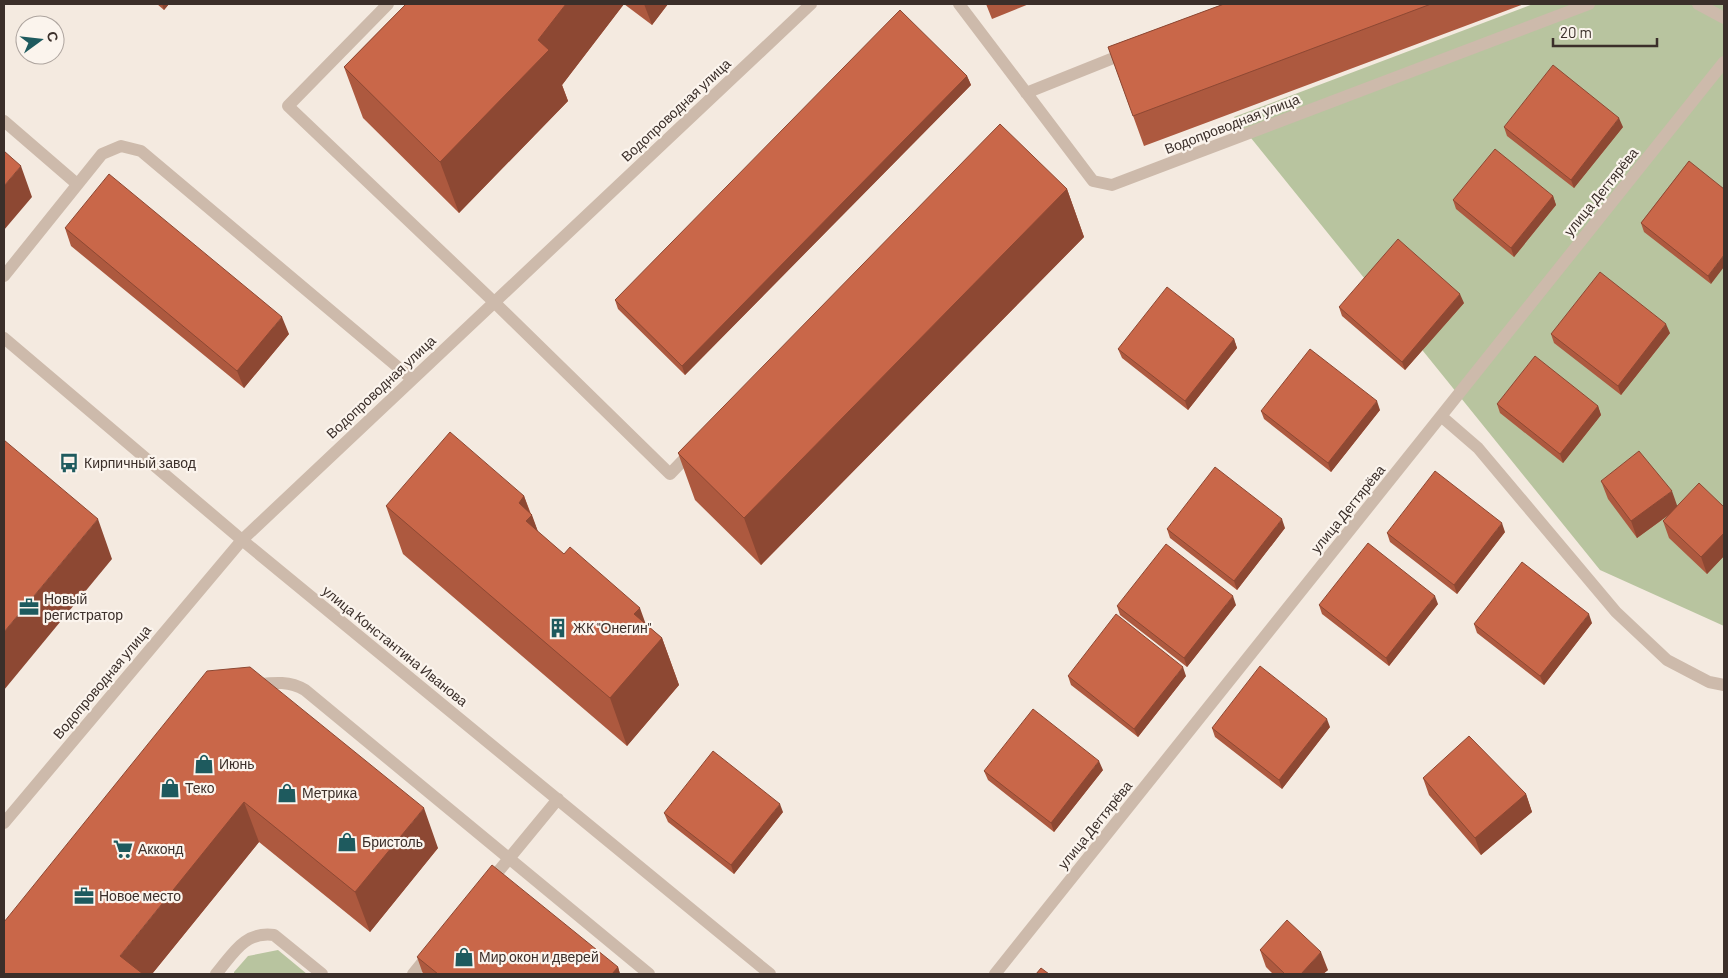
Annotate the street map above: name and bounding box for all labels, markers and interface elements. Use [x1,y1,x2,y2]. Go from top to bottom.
north arrow [15,15,65,65]
scale bar [1553,15,1657,47]
text: 20 m [1560,23,1592,41]
text: С [44,29,63,44]
street label: Водопроводная улица [617,54,734,165]
street label: Водопроводная улица [1162,90,1302,157]
street label: улица Дегтярёва [1560,144,1641,239]
street label: Водопроводная улица [322,331,439,442]
bus stop icon: Кирпичный завод [58,452,80,474]
place label: Кирпичный завод [84,454,196,471]
street label: улица Дегтярёва [1307,461,1388,556]
street label: улица Константина Иванова [319,582,472,710]
place label: Новый регистратор [44,590,123,623]
office icon: Новый регистратор [18,596,40,618]
building icon: ЖК "Онегин" [547,617,569,639]
place label: ЖК "Онегин" [573,619,652,636]
street label: Водопроводная улица [49,621,154,742]
shop icon: Июнь [193,753,215,775]
place label: Июнь [219,755,255,772]
shop icon: Теко [159,777,181,799]
street label: улица Дегтярёва [1054,777,1135,872]
place label: Теко [185,779,215,796]
shop icon: Метрика [276,782,298,804]
place label: Метрика [302,784,358,801]
shop icon: Бристоль [336,831,358,853]
place label: Бристоль [362,833,423,850]
supermarket icon: Акконд [112,838,134,860]
place label: Акконд [138,840,183,857]
office icon: Новое место [73,885,95,907]
place label: Новое место [99,887,181,904]
shop icon: Мир окон и дверей [453,946,475,968]
place label: Мир окон и дверей [479,948,599,965]

